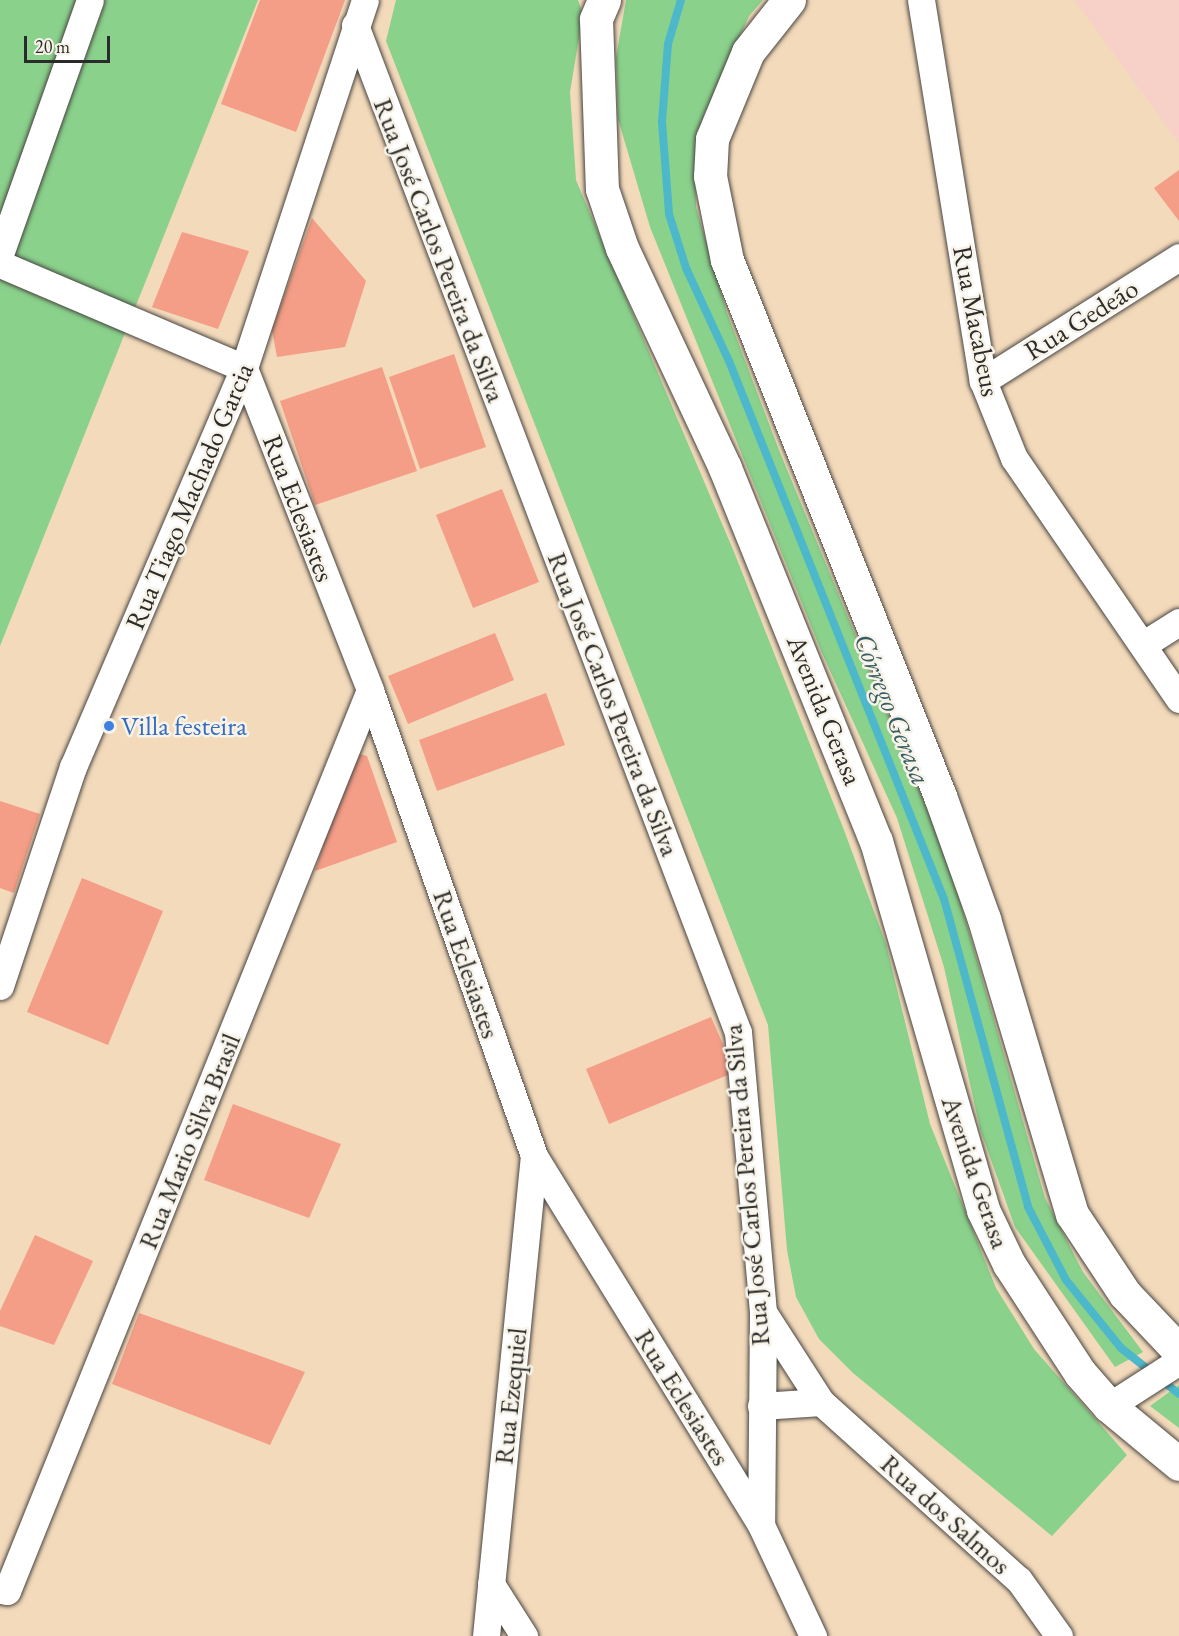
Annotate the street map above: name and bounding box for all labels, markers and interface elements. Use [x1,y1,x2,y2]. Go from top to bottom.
scale bar [27,24,112,62]
text: 20 m [35,35,70,58]
street label: Rua José Carlos Pereira da Silva [367,93,513,407]
street label: Rua Macabeus [947,243,1007,399]
street label: Rua Gedeão [1018,271,1144,367]
street label: Rua Tiago Machado Garcia [118,358,260,634]
street label: Rua Eclesiastes [256,430,342,586]
street label: Rua José Carlos Pereira da Silva [541,547,687,861]
water label: Córrego Gerasa [847,628,939,790]
street label: Avenida Gerasa [780,630,870,790]
place label: Villa festeira [121,710,247,742]
marker: Villa festeira [102,719,116,733]
street label: Rua Eclesiastes [426,886,508,1042]
street label: Rua José Carlos Pereira da Silva [716,1023,776,1347]
street label: Rua Mario Silva Brasil [131,1029,247,1253]
street label: Avenida Gerasa [935,1092,1017,1252]
street label: Rua Eclesiastes [628,1323,738,1471]
street label: Rua Ezequiel [487,1326,533,1466]
street label: Rua dos Salmos [874,1447,1018,1581]

